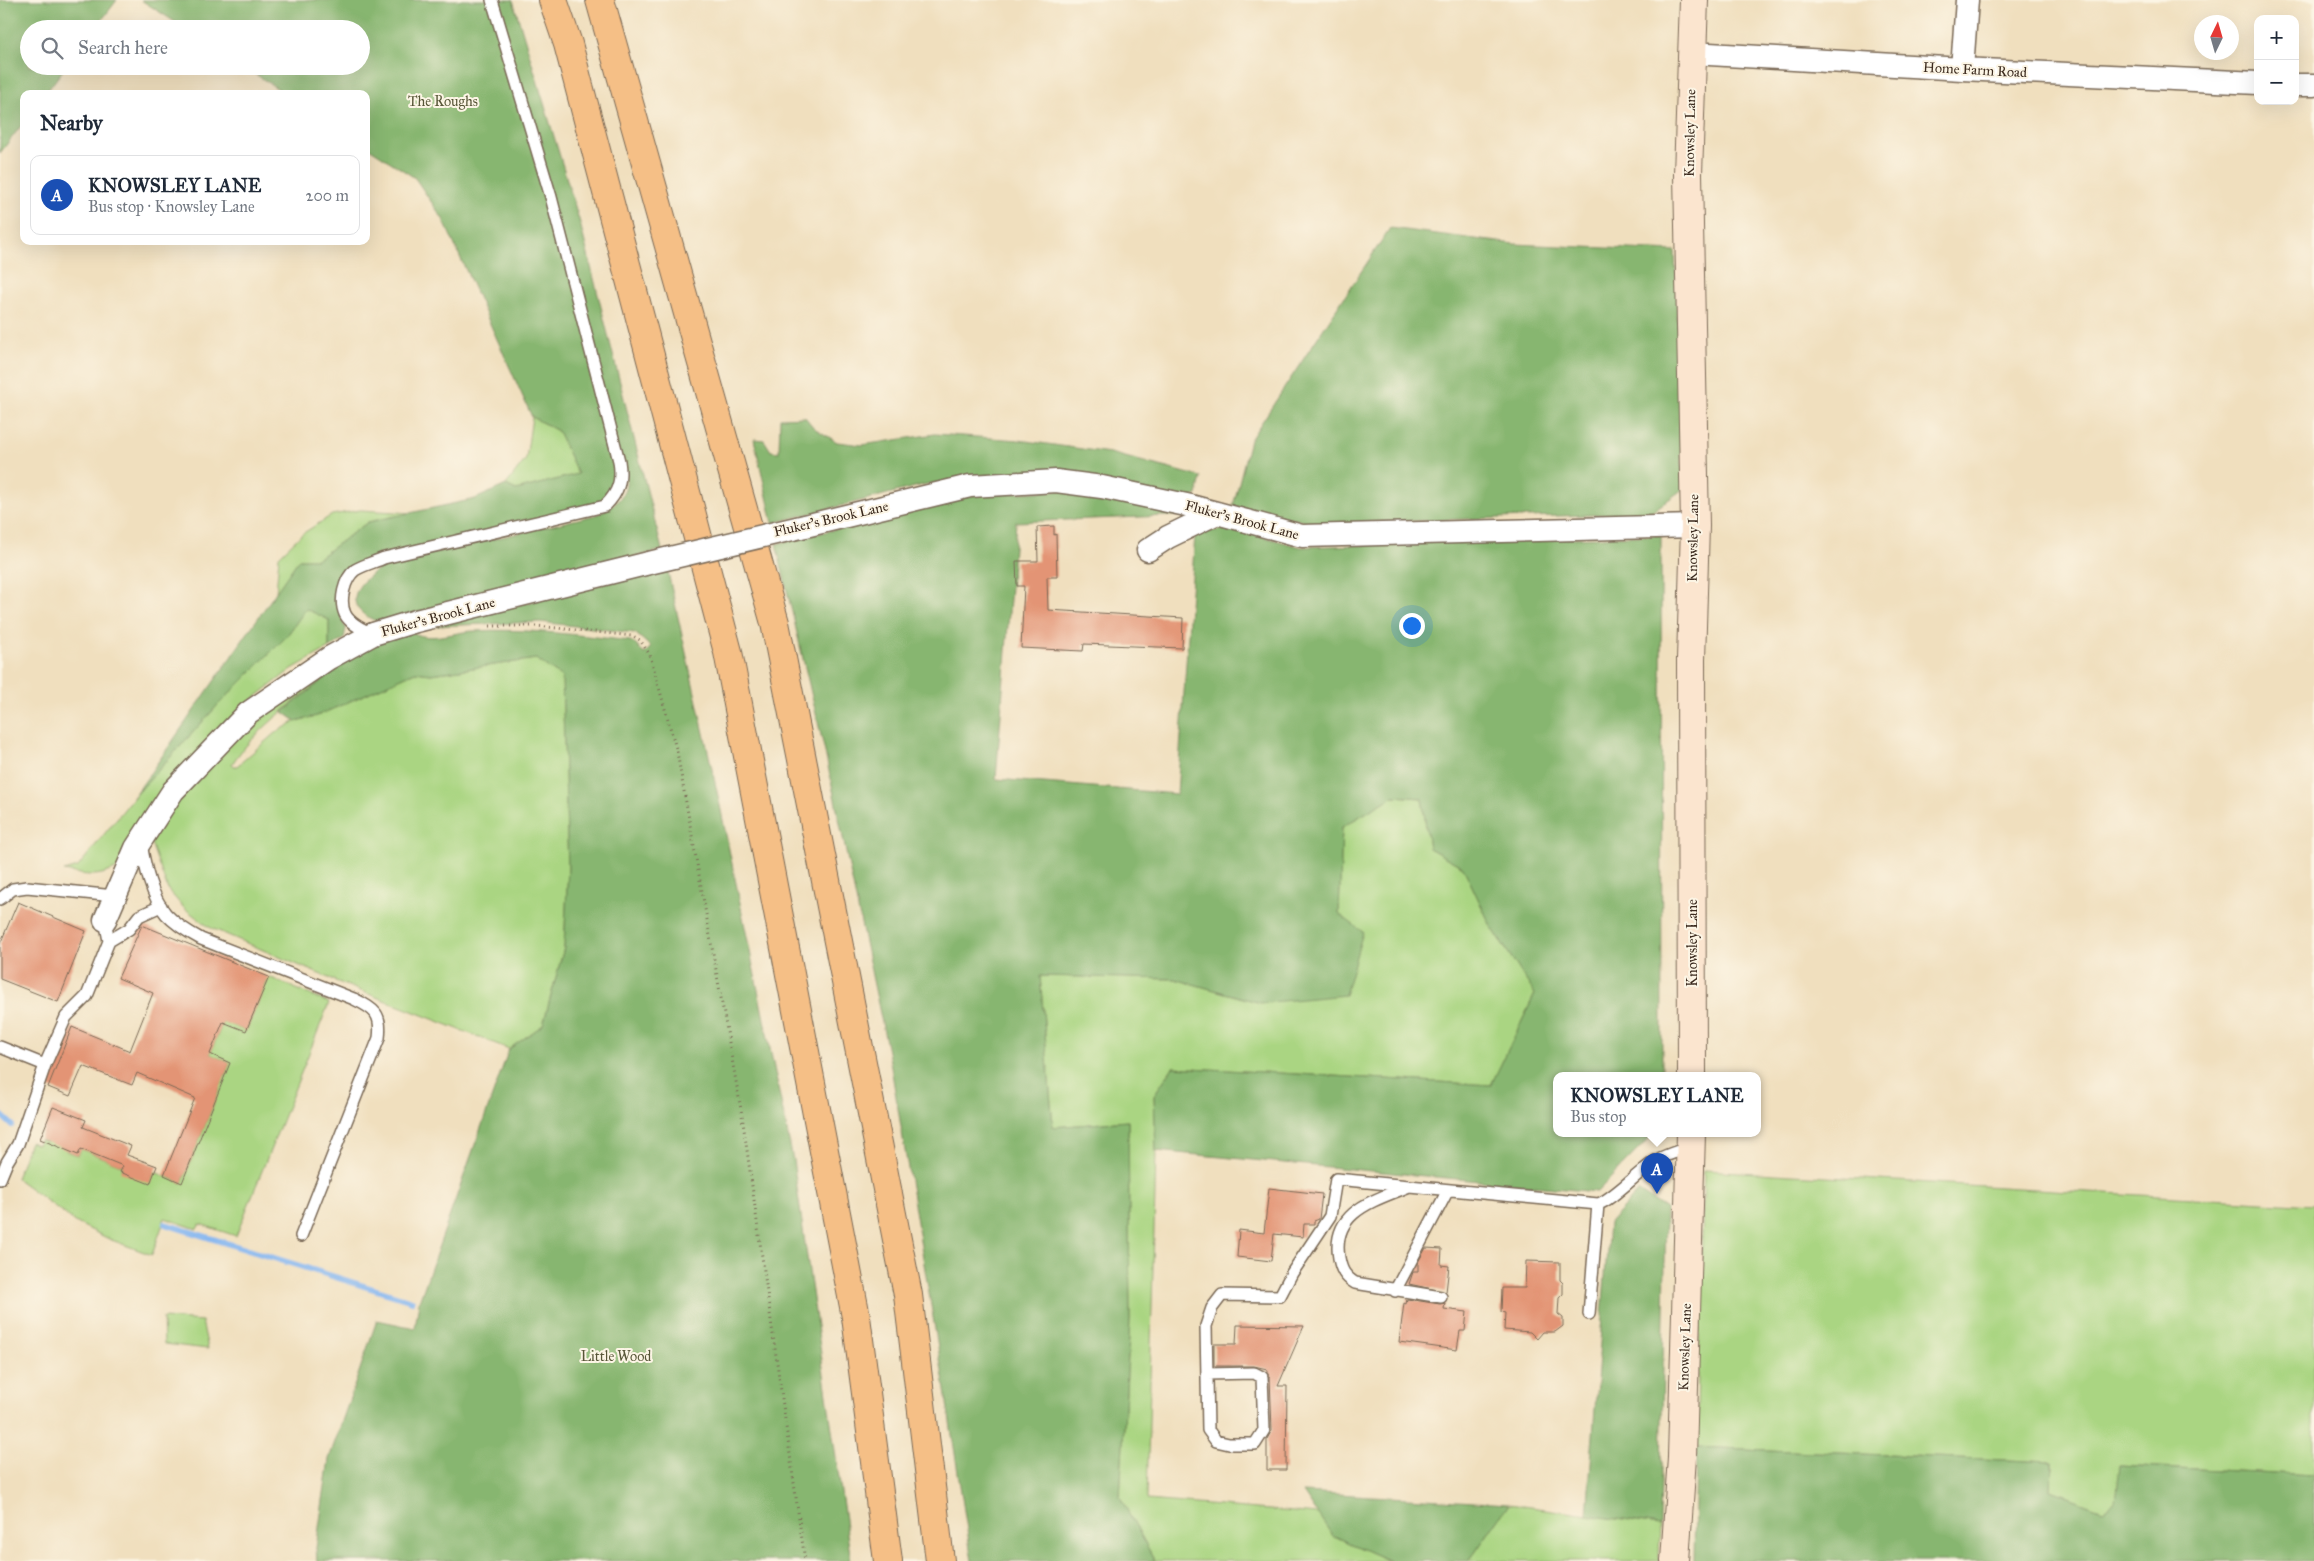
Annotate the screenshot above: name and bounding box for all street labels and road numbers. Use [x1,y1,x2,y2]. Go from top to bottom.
street label: Home Farm Road [1923,59,2027,81]
street label: Knowsley Lane [1681,89,1699,177]
street label: Knowsley Lane [1684,494,1702,582]
street label: Fluker's Brook Lane [772,497,890,540]
street label: Fluker's Brook Lane [1183,497,1301,543]
street label: Fluker's Brook Lane [379,594,497,640]
street label: Knowsley Lane [1684,899,1701,987]
street label: Knowsley Lane [1675,1303,1695,1391]

